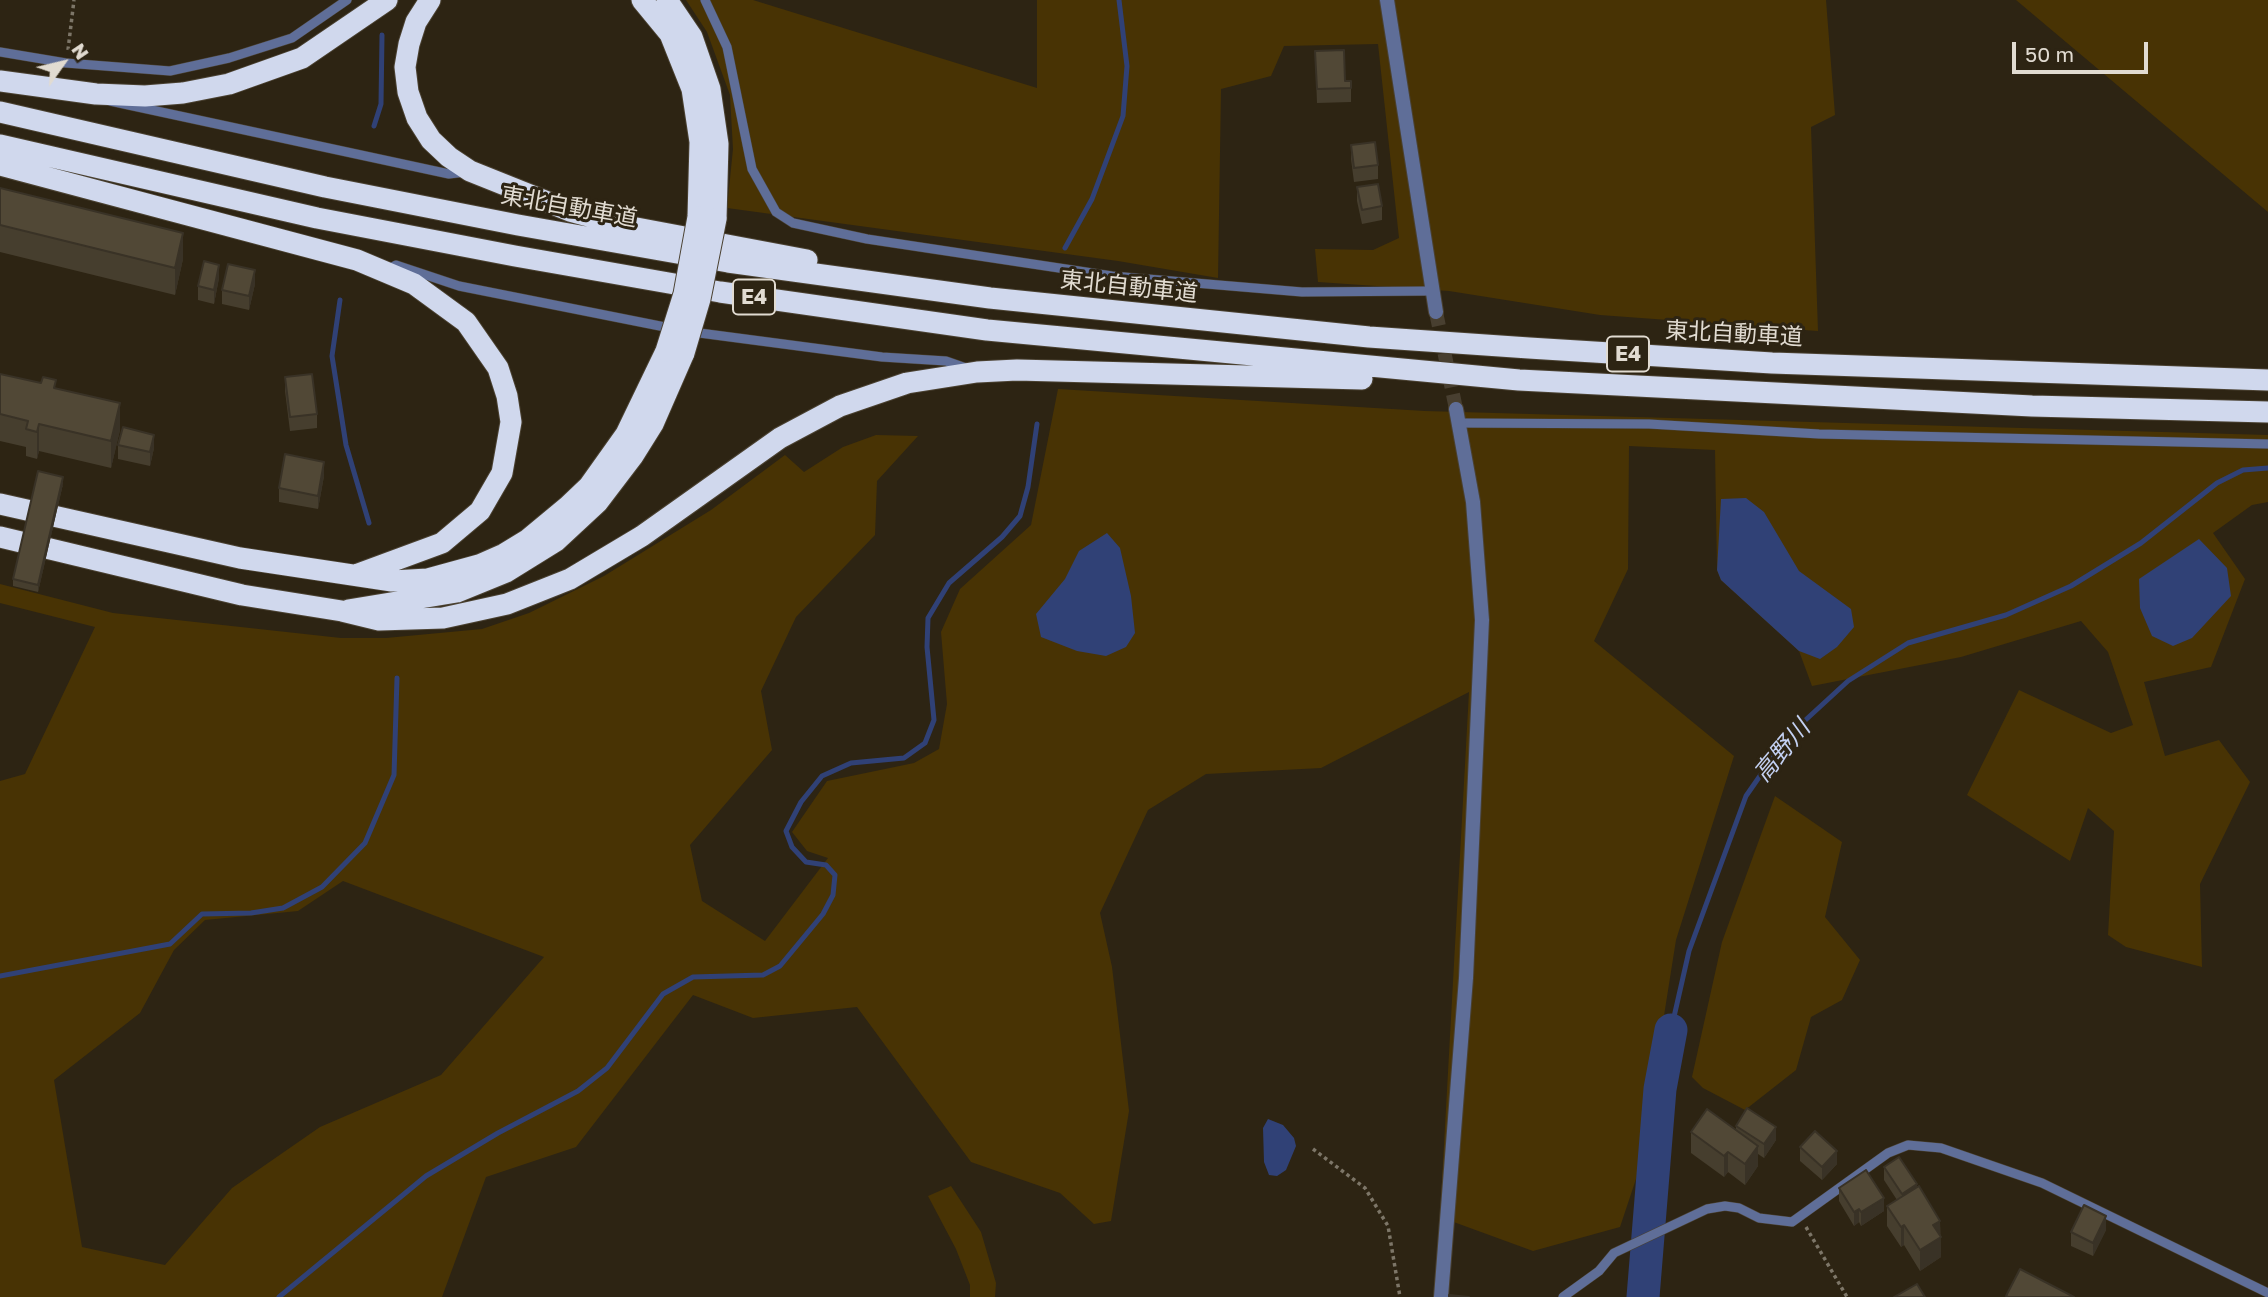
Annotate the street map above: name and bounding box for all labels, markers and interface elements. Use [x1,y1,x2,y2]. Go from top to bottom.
north arrow [28,28,98,98]
scale bar [2016,28,2152,72]
text: N [67,39,94,63]
text: 50 m [2025,41,2074,67]
street label: 東北自動車道 [499,181,639,233]
street label: 東北自動車道 [1059,266,1199,308]
road number: E4 [733,280,775,314]
street label: 東北自動車道 [1664,317,1804,351]
road number: E4 [1607,336,1649,372]
water label: 高野川 [1748,714,1816,788]

